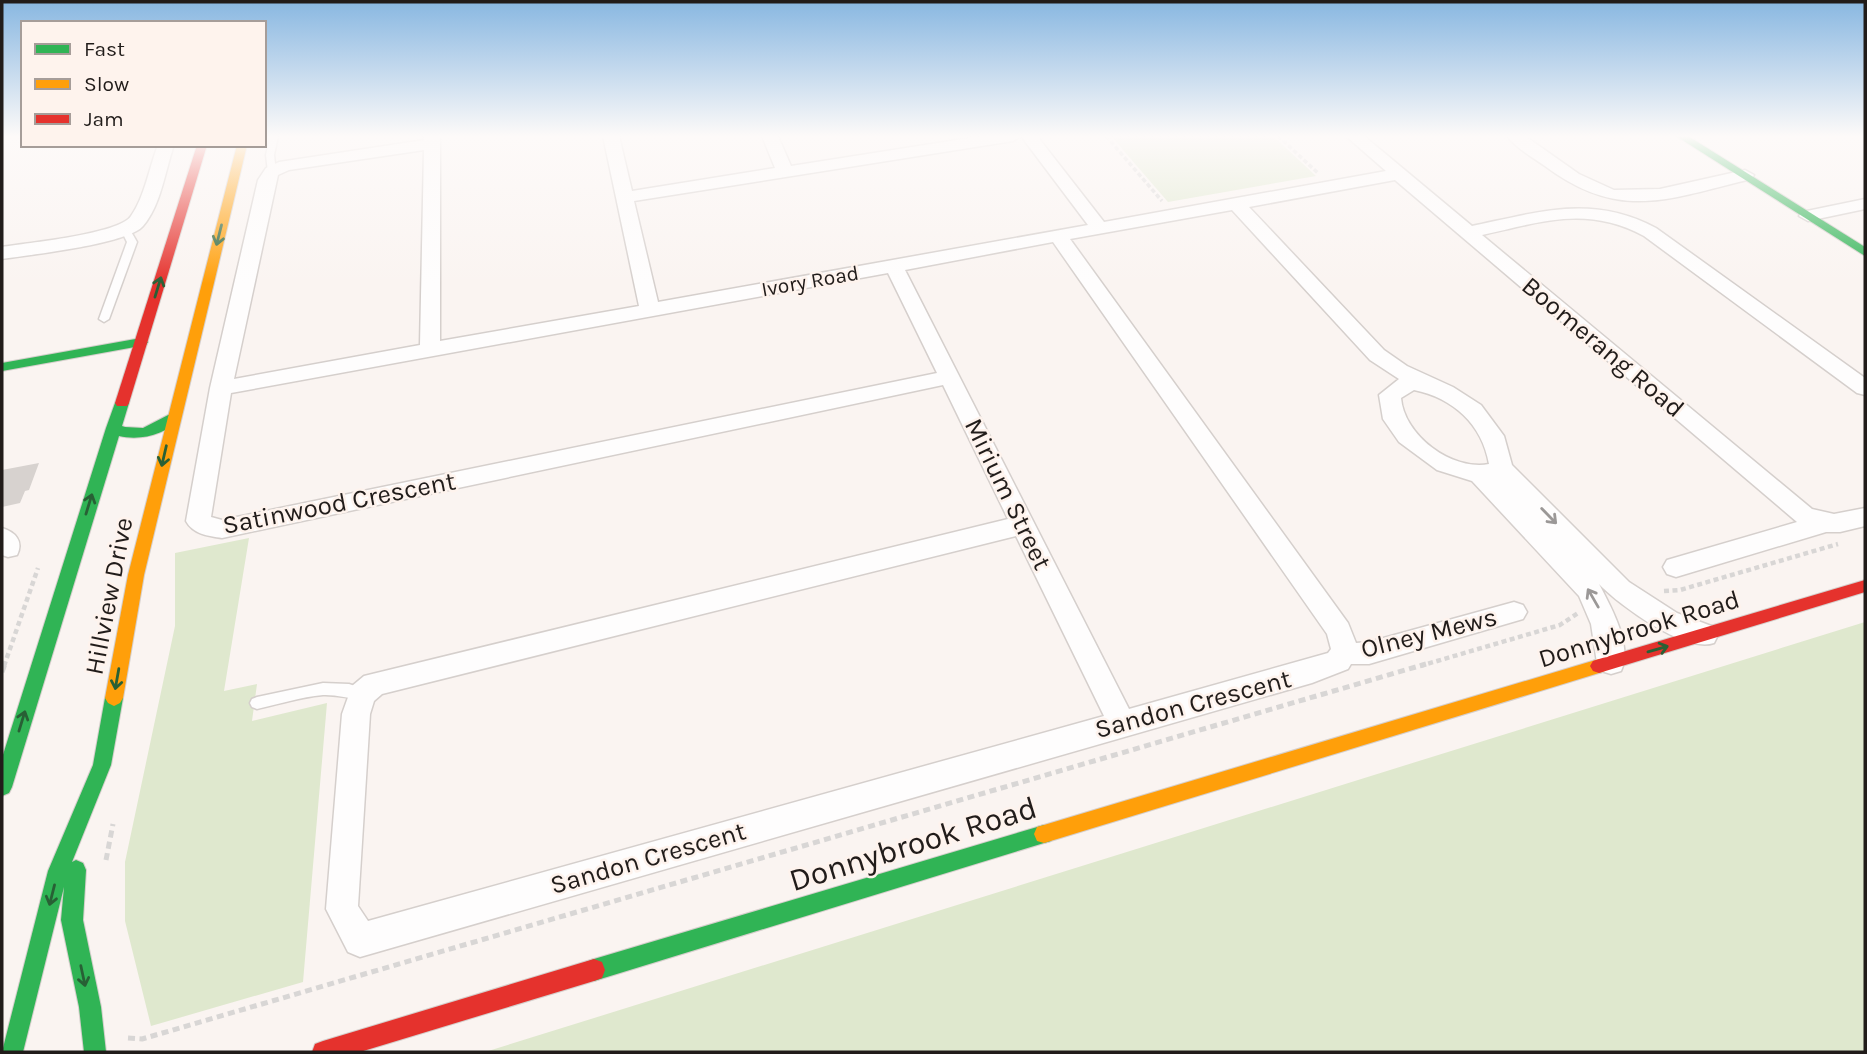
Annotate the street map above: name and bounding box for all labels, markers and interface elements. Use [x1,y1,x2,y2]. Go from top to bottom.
legend [21,21,266,147]
text: Fast [84,37,125,61]
text: Slow [84,72,129,96]
text: Jam [84,107,124,131]
one-way arrow [212,223,225,246]
street label: Ivory Road [759,261,861,301]
street label: Boomerang Road [1516,270,1690,424]
one-way arrow [152,277,165,299]
street label: Mirium Street [958,413,1058,575]
one-way arrow [157,444,170,467]
street label: Satinwood Crescent [220,465,458,541]
one-way arrow [83,493,96,515]
one-way arrow [1540,508,1557,525]
street label: Hillview Drive [79,515,139,677]
street label: Donnybrook Road [1535,584,1743,674]
one-way arrow [1586,588,1600,608]
street label: Olney Mews [1358,601,1500,665]
one-way arrow [1647,641,1669,654]
street label: Sandon Crescent [1092,663,1295,745]
one-way arrow [110,667,124,689]
one-way arrow [16,711,29,733]
street label: Donnybrook Road [785,789,1041,899]
street label: Sandon Crescent [547,815,749,901]
one-way arrow [45,883,58,906]
one-way arrow [77,964,91,987]

